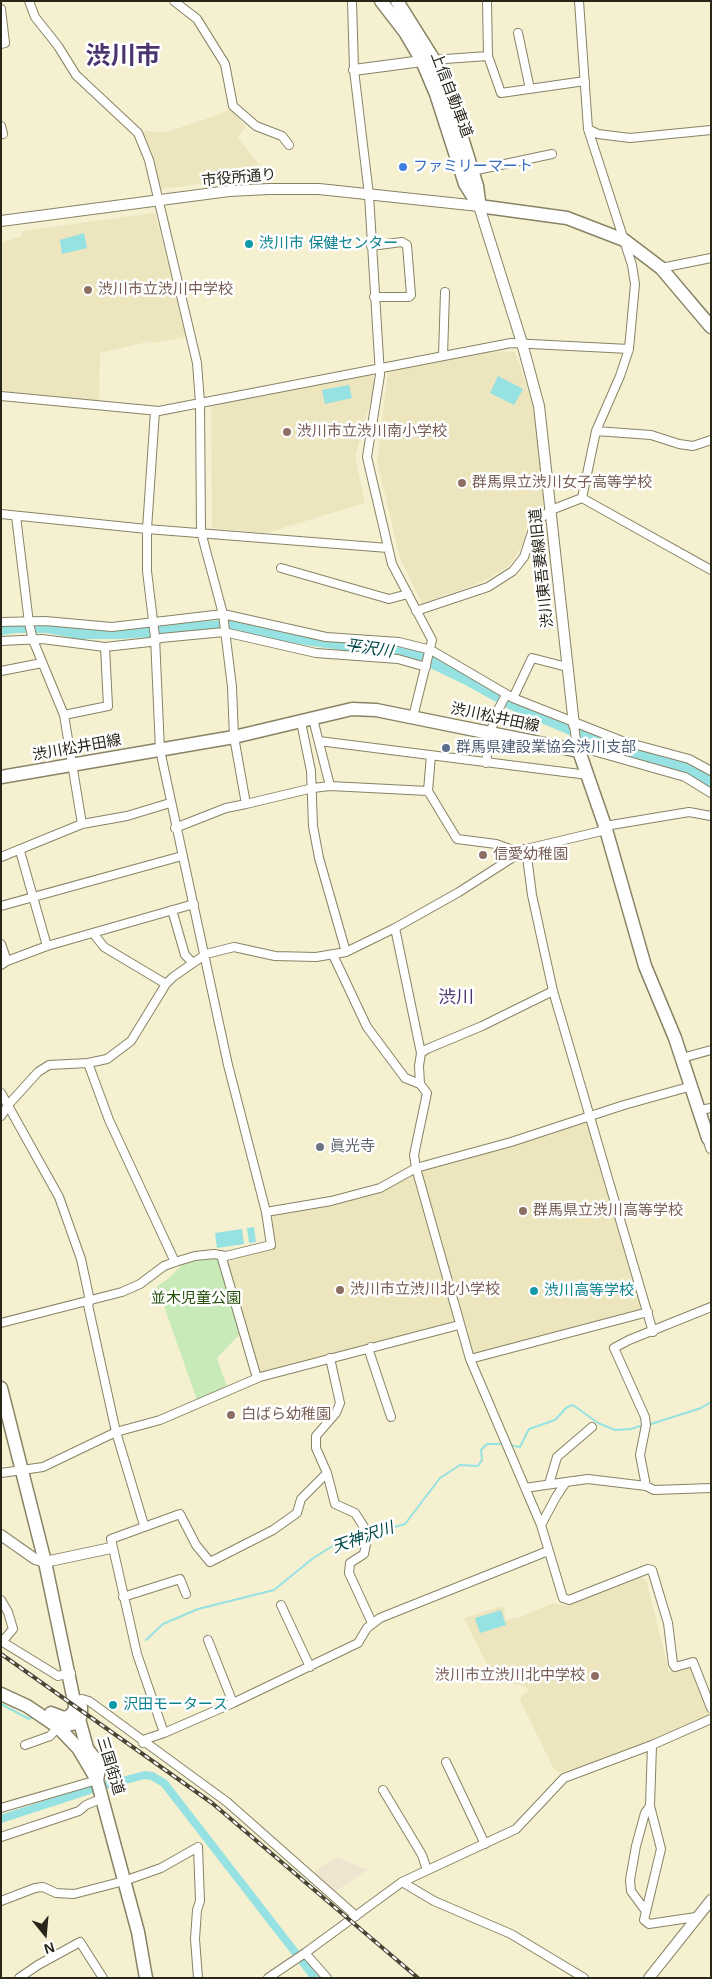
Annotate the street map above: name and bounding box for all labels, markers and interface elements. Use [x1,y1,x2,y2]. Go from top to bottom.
district label: 渋川市 [86,42,160,72]
street label: 上信自動車道 [426,50,476,140]
place label: ファミリーマート [413,158,533,176]
marker: ファミリーマート [397,161,409,173]
street label: 市役所通り [201,166,277,190]
place label: 渋川市 保健センター [259,235,398,253]
marker: 渋川市 保健センター [243,238,255,250]
place label: 渋川市立渋川中学校 [98,281,233,299]
marker: 渋川市立渋川中学校 [82,284,94,296]
place label: 渋川市立渋川南小学校 [297,423,447,441]
marker: 渋川市立渋川南小学校 [281,426,293,438]
place label: 群馬県立渋川女子高等学校 [472,474,652,492]
marker: 群馬県立渋川女子高等学校 [456,477,468,489]
street label: 渋川東吾妻線旧道 [527,507,557,629]
water label: 平沢川 [344,636,394,662]
street label: 渋川松井田線 [449,700,541,736]
street label: 渋川松井田線 [31,731,123,765]
place label: 群馬県建設業協会渋川支部 [456,739,636,757]
marker: 群馬県建設業協会渋川支部 [440,742,452,754]
place label: 信愛幼稚園 [493,846,568,864]
marker: 信愛幼稚園 [477,849,489,861]
district label: 渋川 [438,987,474,1009]
place label: 眞光寺 [330,1138,375,1156]
marker: 眞光寺 [314,1141,326,1153]
place label: 群馬県立渋川高等学校 [533,1202,683,1220]
marker: 群馬県立渋川高等学校 [517,1205,529,1217]
place label: 渋川市立渋川北小学校 [350,1281,500,1299]
place label: 渋川高等学校 [544,1282,634,1300]
marker: 渋川市立渋川北小学校 [334,1284,346,1296]
marker: 渋川高等学校 [528,1285,540,1297]
park label: 並木児童公園 [151,1290,241,1308]
place label: 白ばら幼稚園 [241,1406,331,1424]
marker: 白ばら幼稚園 [225,1409,237,1421]
water label: 天神沢川 [330,1519,396,1557]
place label: 渋川市立渋川北中学校 [435,1667,585,1685]
marker: 渋川市立渋川北中学校 [589,1670,601,1682]
place label: 沢田モータース [123,1696,228,1714]
marker: 沢田モータース [107,1699,119,1711]
street label: 三国街道 [93,1735,127,1797]
north arrow [20,1909,70,1959]
text: N [42,1939,57,1957]

